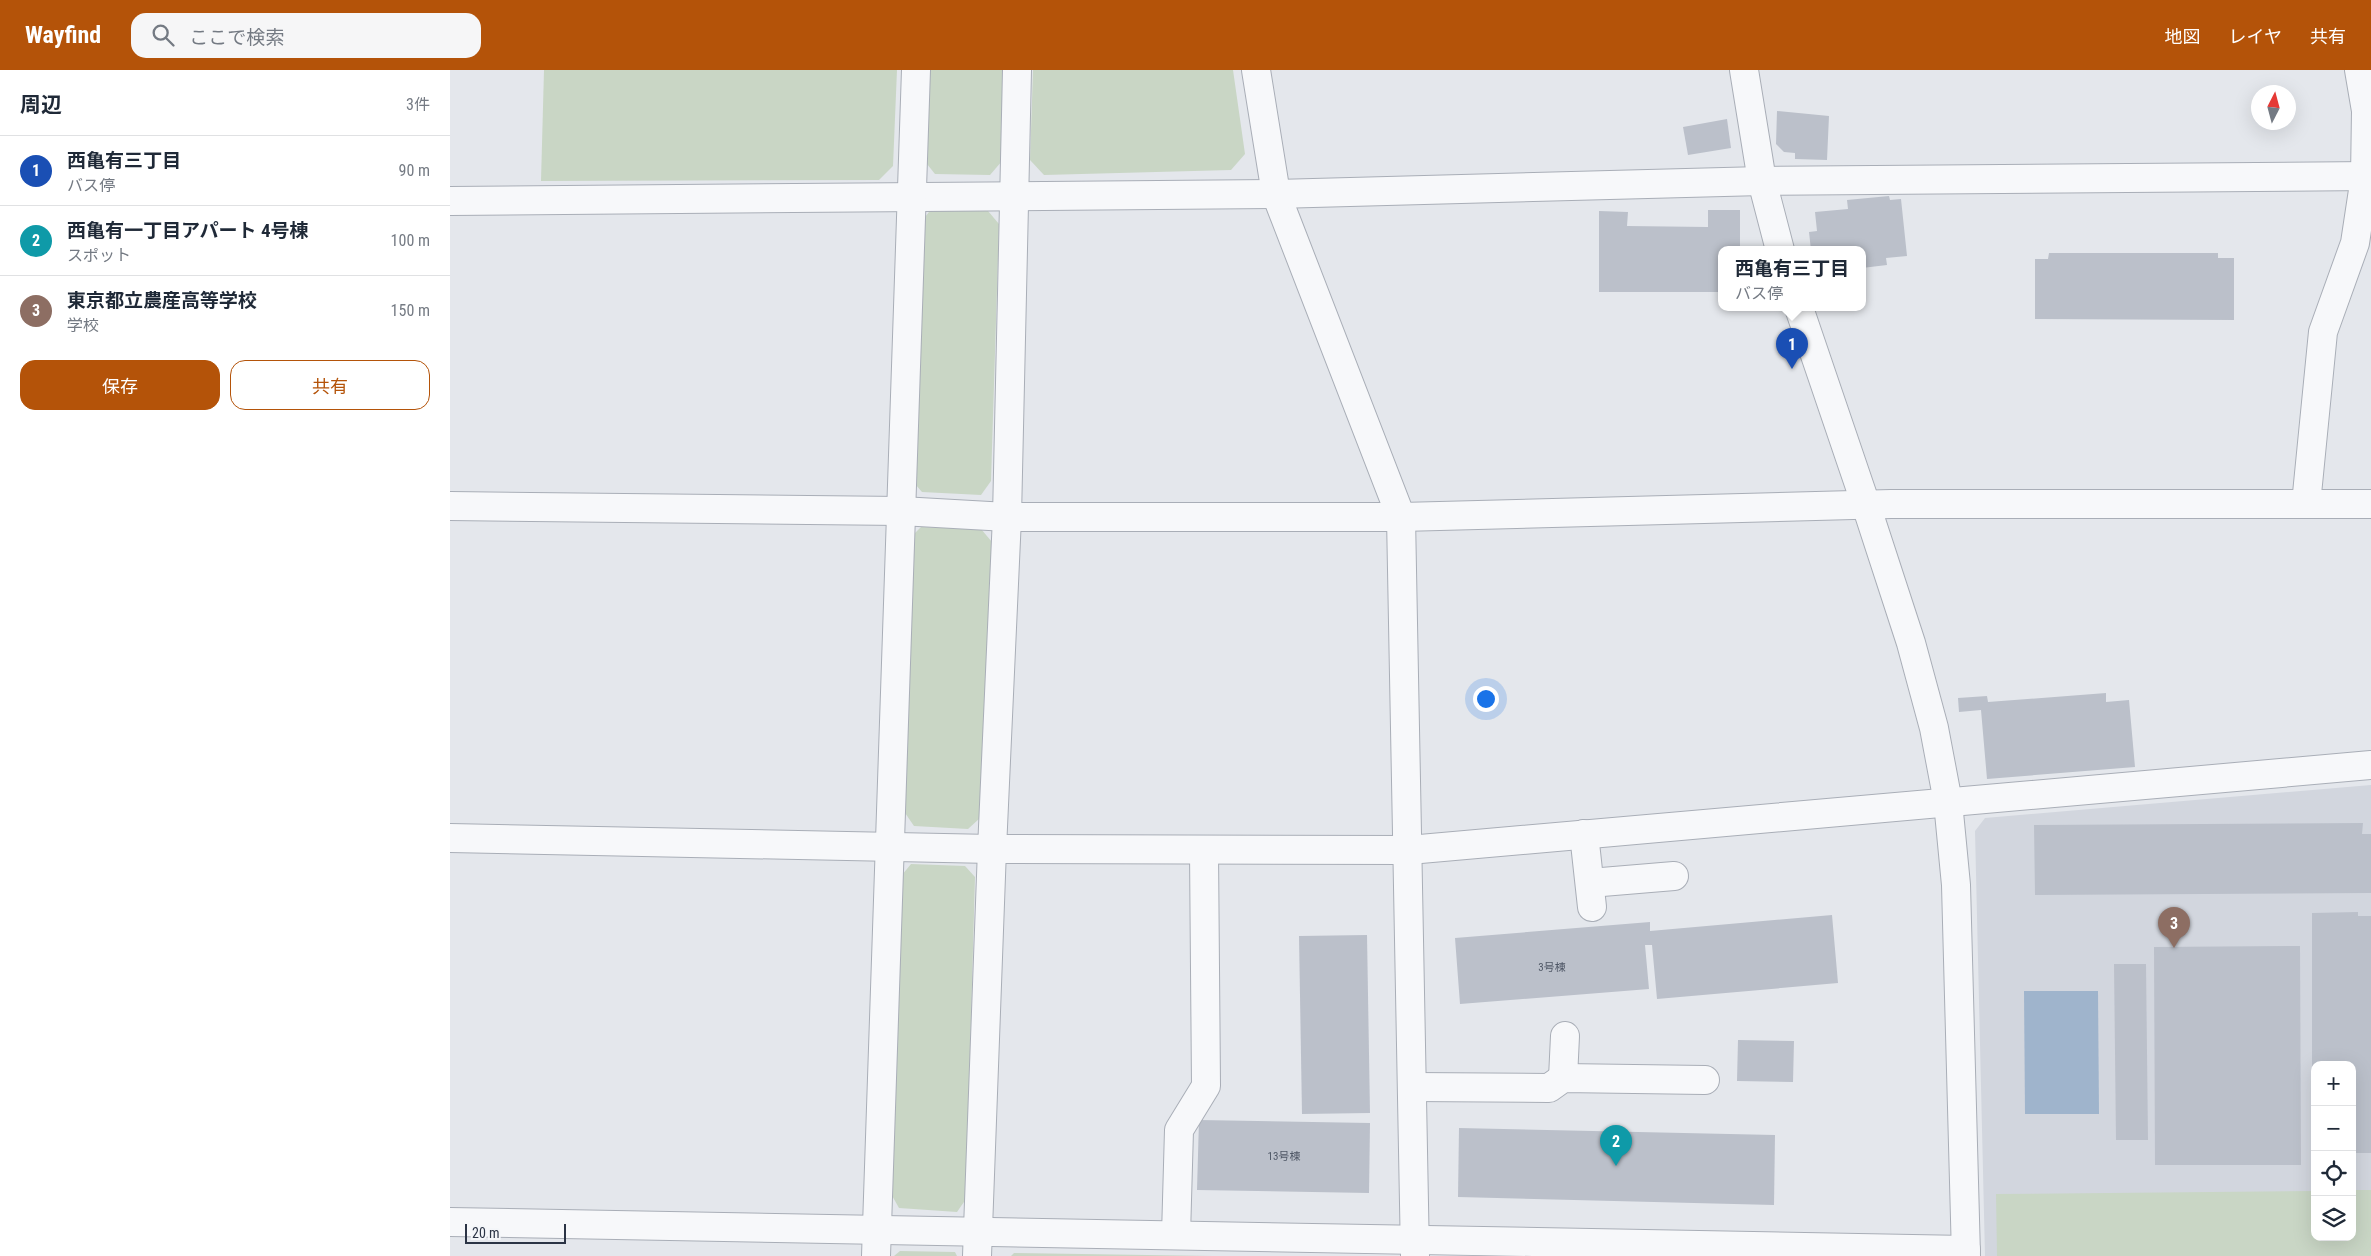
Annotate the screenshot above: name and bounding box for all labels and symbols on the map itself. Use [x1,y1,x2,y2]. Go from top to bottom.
north arrow [2251,85,2296,130]
pin: 1 [1776,328,1808,369]
your location [1473,686,1499,712]
pin: 3 [2158,907,2190,948]
house number: 3号棟 [1538,961,1566,974]
pin: 2 [1600,1125,1632,1166]
house number: 13号棟 [1268,1150,1300,1163]
scale bar [465,1221,566,1244]

